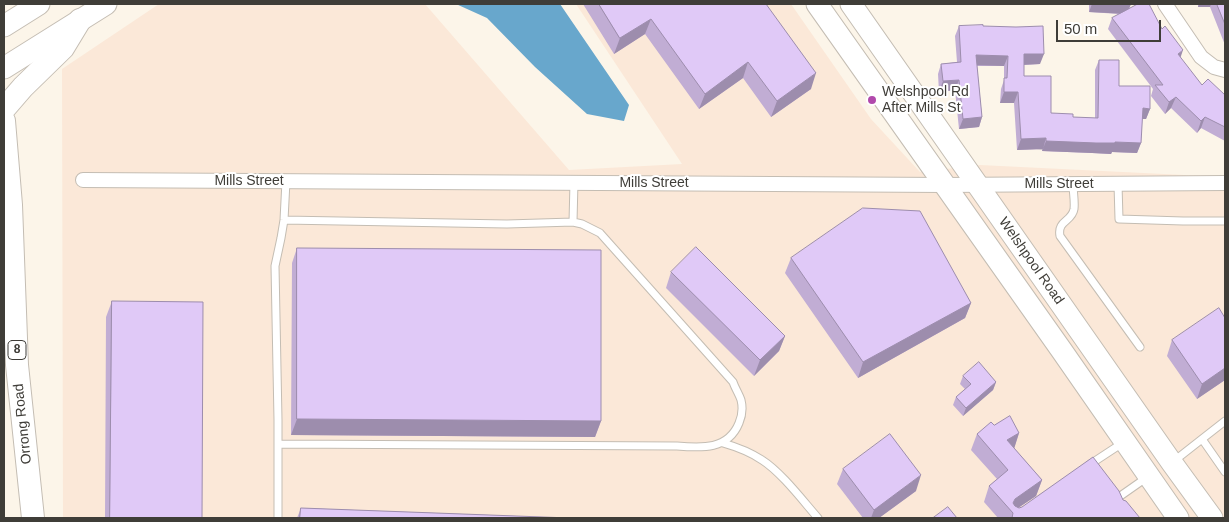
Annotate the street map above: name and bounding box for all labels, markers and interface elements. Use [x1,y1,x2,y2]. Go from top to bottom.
scale bar [1059,10,1164,42]
text: 50 m [1064,20,1097,37]
place label: Welshpool Rd After Mills St [882,84,969,116]
marker: Welshpool Rd After Mills St [866,94,878,106]
street label: Mills Street [214,173,284,189]
street label: Mills Street [619,175,689,191]
street label: Mills Street [1024,176,1094,192]
street label: Welshpool Road [995,214,1067,308]
road number: 8 [8,340,26,360]
street label: Orrong Road [10,383,36,465]

